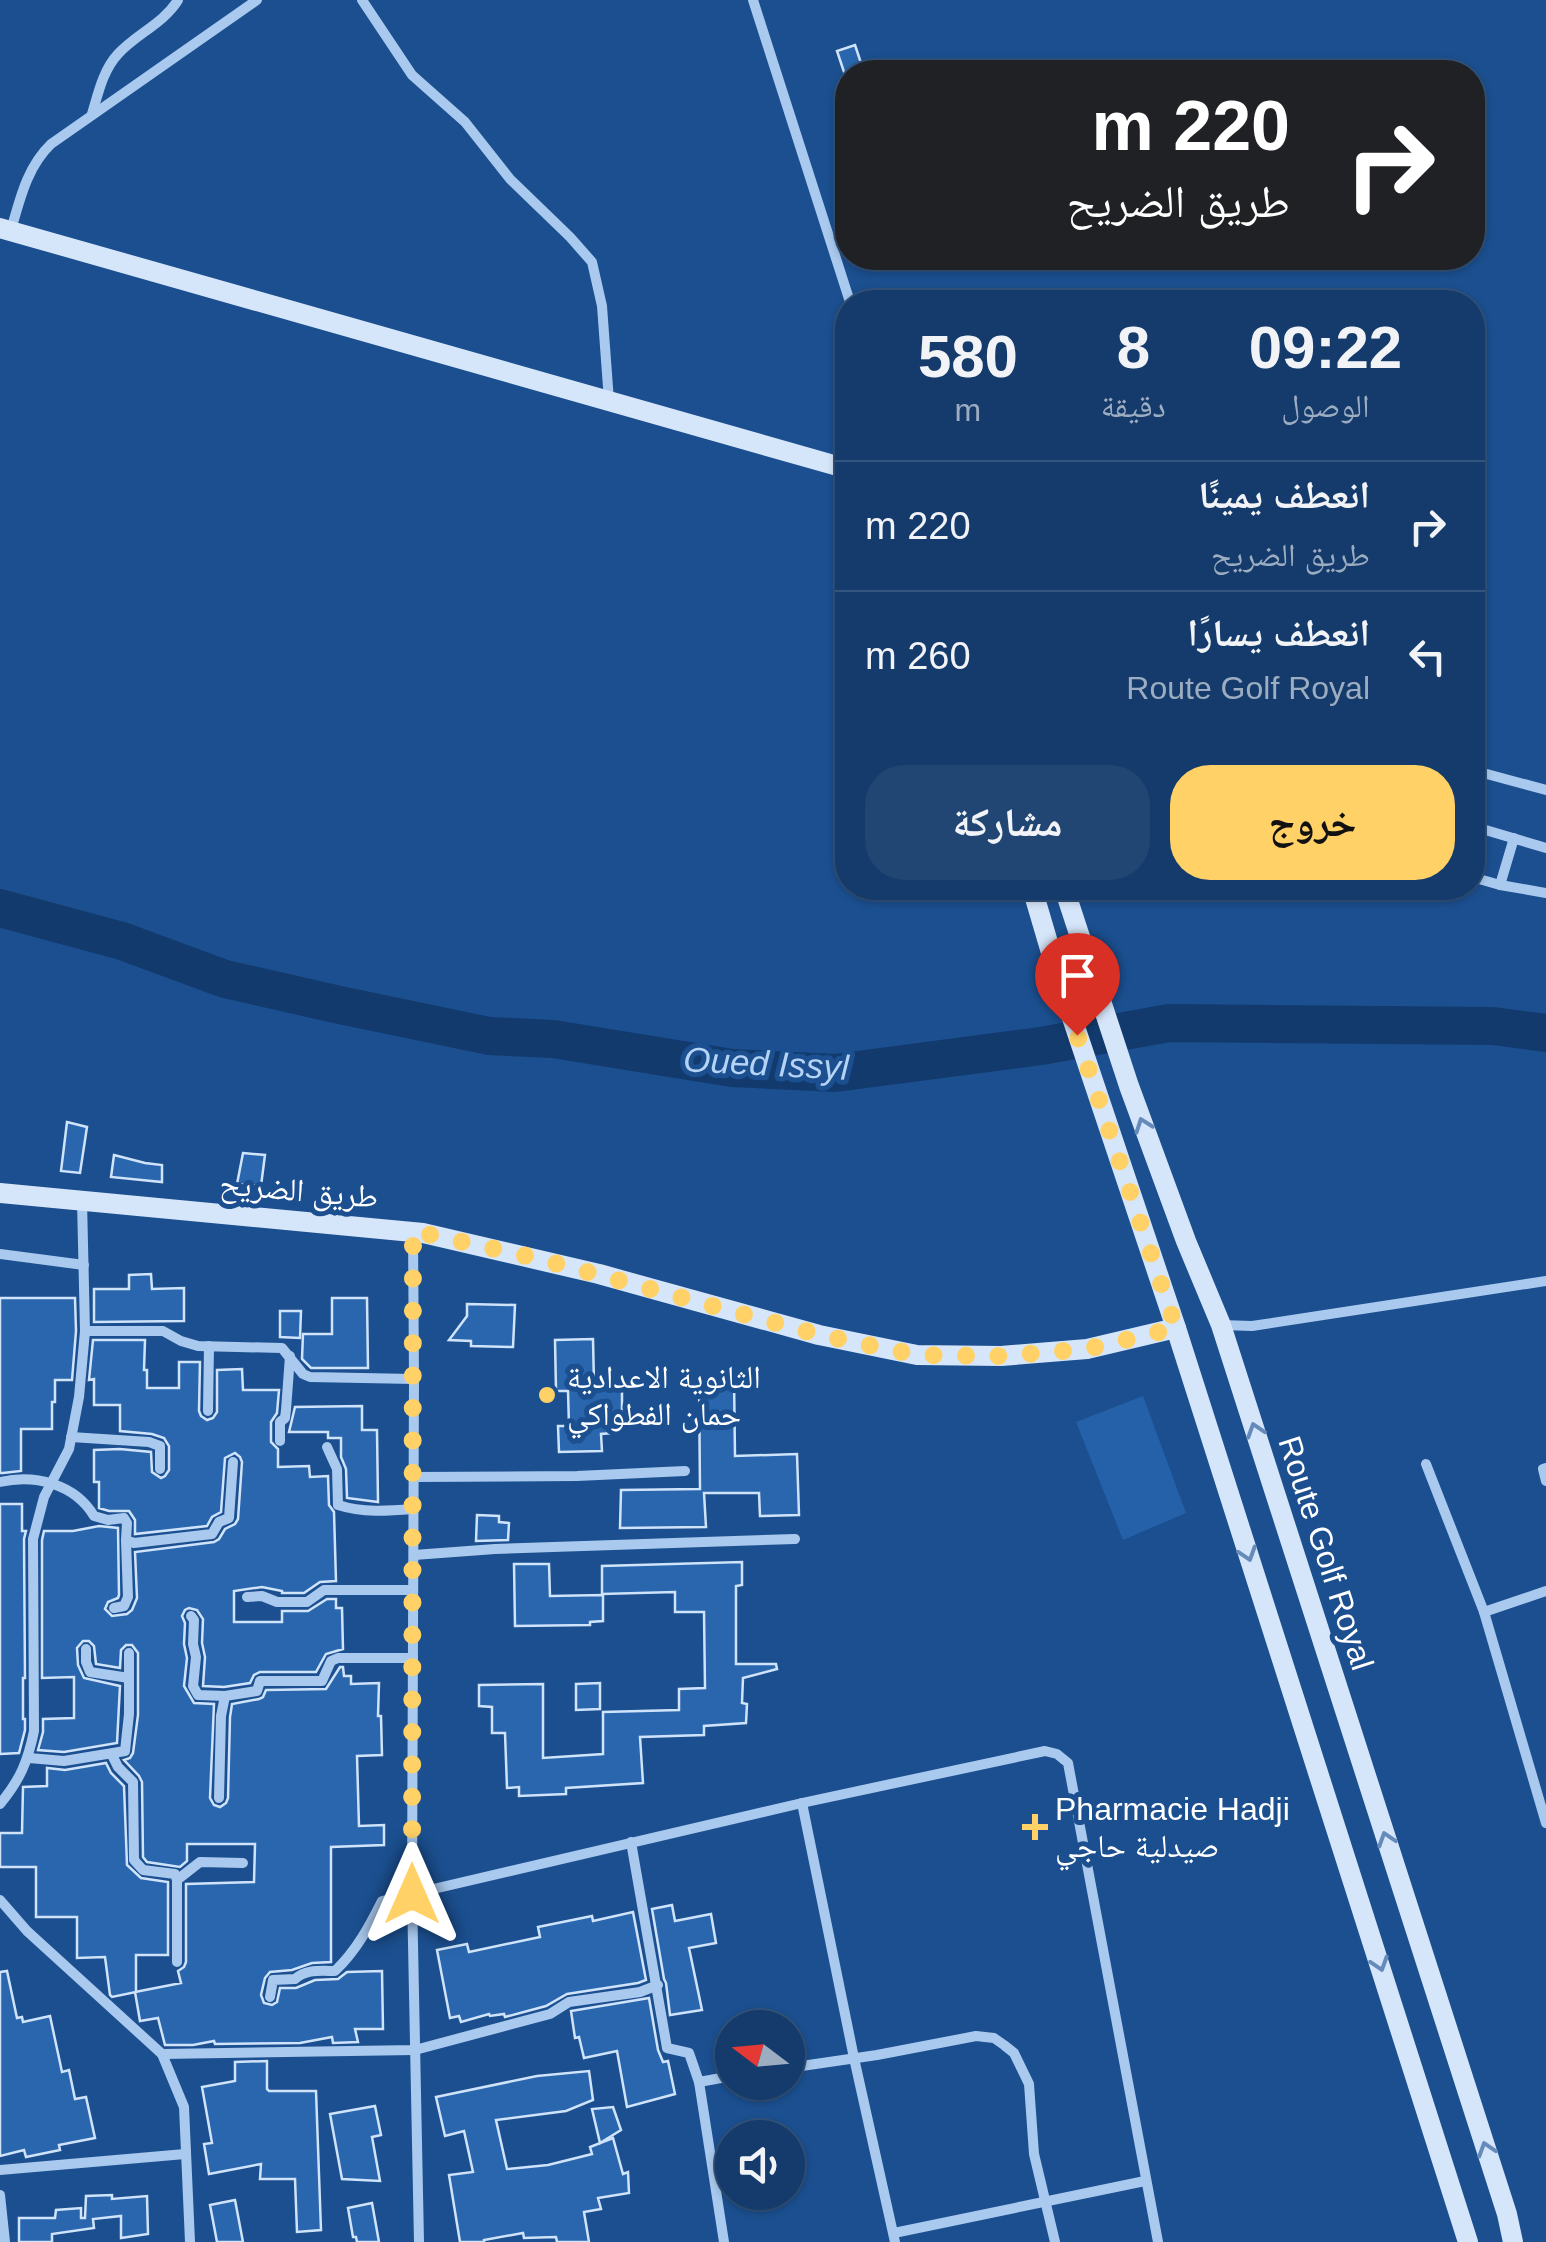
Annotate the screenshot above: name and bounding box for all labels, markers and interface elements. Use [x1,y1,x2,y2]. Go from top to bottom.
text: 220 m [1092,87,1290,165]
icon: right [1325,100,1455,230]
text: طريق الضريح [1066,176,1290,227]
text: 8 [1117,314,1150,381]
text: 09:22 [1249,314,1402,381]
text: 580 [918,323,1018,390]
text: دقيقة [1101,388,1166,424]
text: الوصول [1281,388,1370,424]
text: m [955,392,981,428]
text: انعطف يمينًا [1198,474,1370,516]
icon: right [1400,499,1455,554]
text: 220 m [865,505,971,547]
text: طريق الضريح [1211,537,1370,573]
text: انعطف يسارًا [1187,612,1370,654]
icon: left [1400,629,1455,684]
text: 260 m [865,635,971,677]
text: Route Golf Royal [1126,670,1370,706]
button: مشاركة [865,765,1150,880]
button: خروج [1170,765,1455,880]
pin [1035,933,1120,1036]
icon: arrive [1050,948,1105,1003]
water label: Oued Issyl [682,1039,851,1087]
one-way arrow [1134,1117,1155,1134]
street label: طريق الضريح [218,1165,380,1217]
place label: الثانوية الاعدادية حمان الفطواكي [567,1359,761,1439]
marker: الثانوية الاعدادية حمان الفطواكي [536,1384,558,1406]
one-way arrow [1246,1422,1266,1439]
street label: Route Golf Royal [1271,1432,1381,1674]
one-way arrow [1237,1545,1257,1562]
place label: Pharmacie Hadji صيدلية حاجي [1055,1791,1290,1871]
marker: Pharmacie Hadji صيدلية حاجي [1024,1816,1046,1838]
one-way arrow [1377,1832,1398,1849]
position arrow [360,1842,464,1946]
one-way arrow [1368,1955,1388,1972]
north arrow [715,2010,805,2100]
map controls [715,2010,805,2210]
button: sound [715,2120,805,2210]
one-way arrow [1477,2141,1497,2158]

